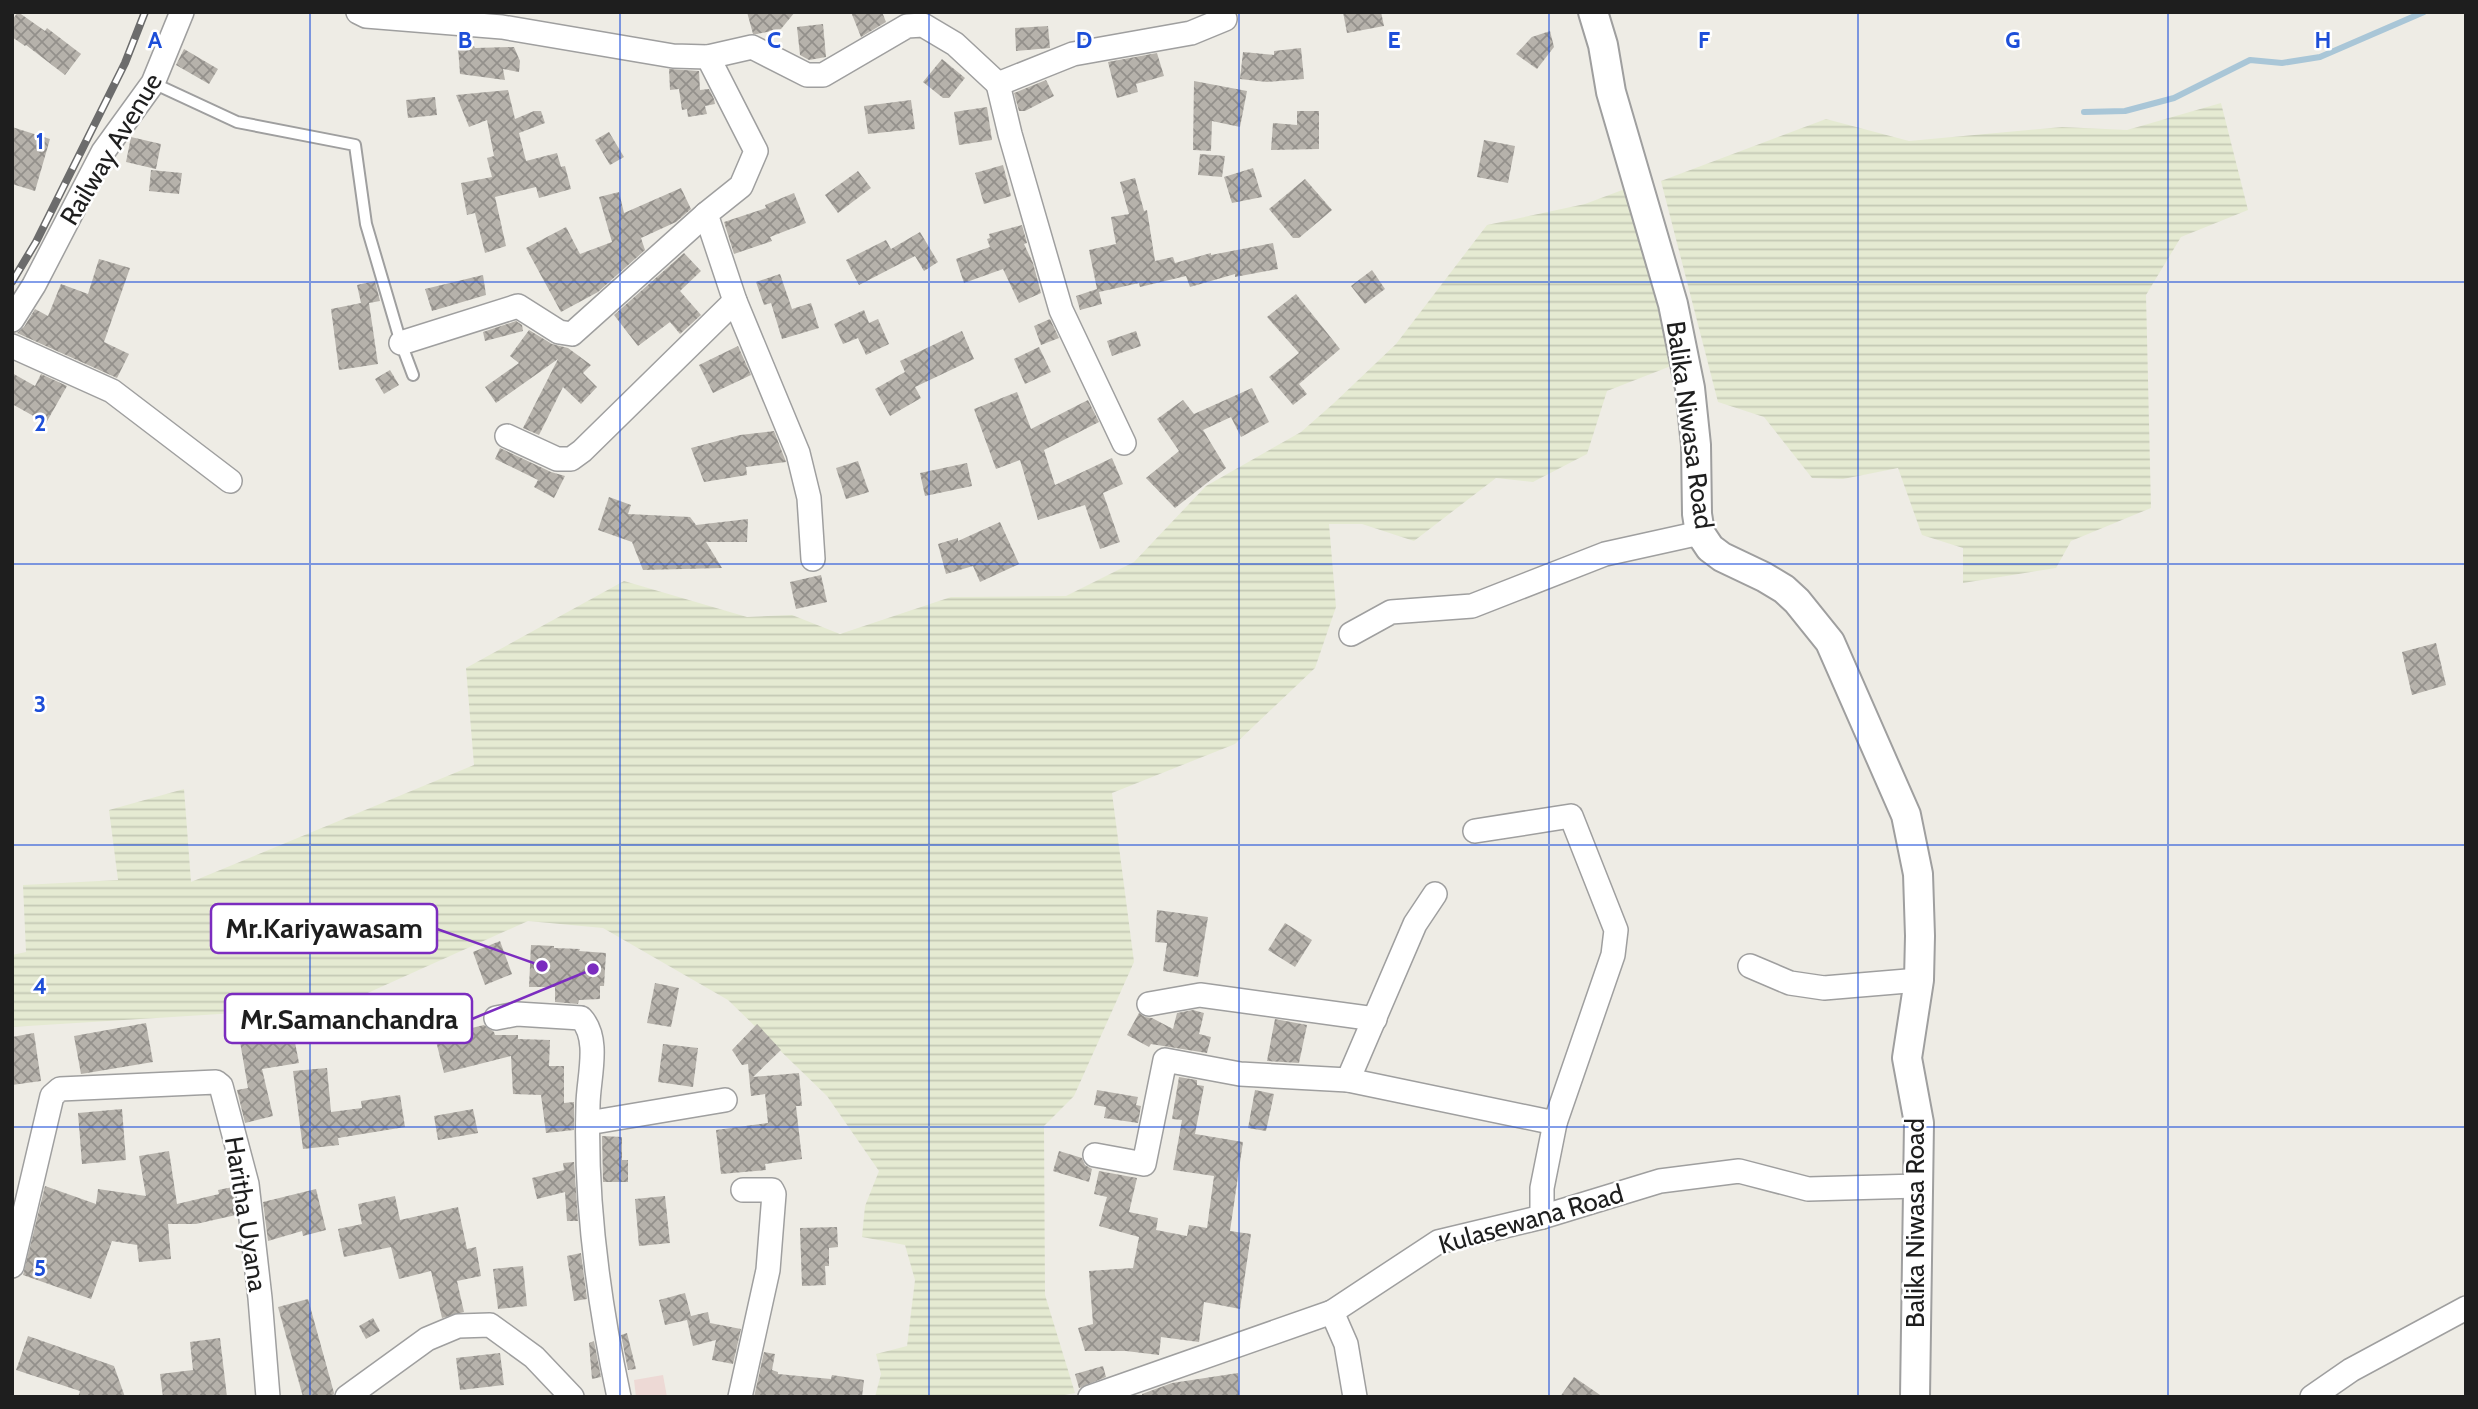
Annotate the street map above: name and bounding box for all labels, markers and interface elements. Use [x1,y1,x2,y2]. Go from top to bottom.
text: A [148,26,163,54]
text: B [458,26,472,54]
text: C [767,26,781,54]
text: D [1076,26,1092,54]
text: E [1387,26,1401,54]
text: F [1698,26,1710,54]
text: G [2005,26,2021,54]
text: H [2315,26,2331,54]
street label: Railway Avenue [53,67,169,231]
text: 1 [36,127,44,155]
street label: Balika Niwasa Road [1660,319,1720,531]
text: 2 [34,409,46,437]
text: 3 [34,690,46,718]
callout: Mr.Kariyawasam [211,904,437,953]
text: Mr.Kariyawasam [225,911,423,945]
text: 4 [33,972,47,1000]
callout: Mr.Samanchandra [225,994,472,1043]
text: Mr.Samanchandra [240,1002,458,1036]
street label: Balika Niwasa Road [1899,1118,1931,1328]
street label: Haritha Uyana [218,1134,274,1294]
street label: Kulasewana Road [1435,1177,1627,1261]
text: 5 [34,1254,46,1282]

